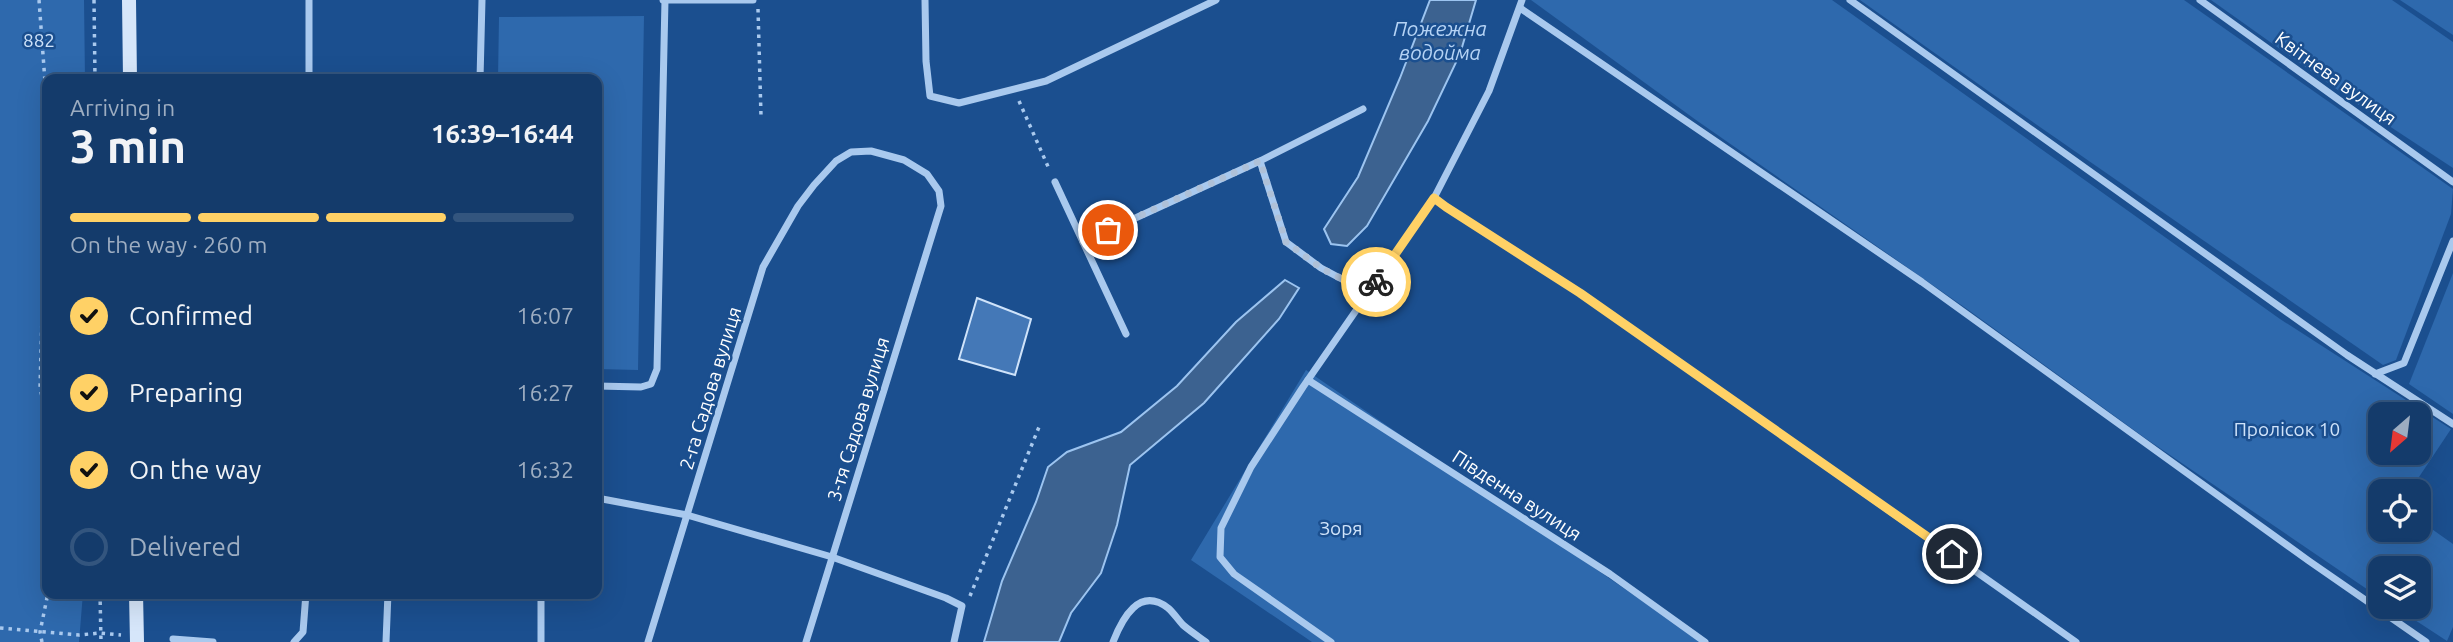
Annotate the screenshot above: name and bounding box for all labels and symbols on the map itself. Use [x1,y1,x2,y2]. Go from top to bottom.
water label: Пожежна водойма [1393,16,1487,64]
street label: Квітнева вулиця [2271,27,2401,129]
park label: 882 [23,29,55,51]
pin [1078,200,1138,260]
courier [1341,247,1411,317]
street label: 2-га Садова вулиця [675,304,745,472]
street label: 3-тя Садова вулиця [823,334,893,504]
north arrow [2368,402,2431,466]
park label: Пролісок 10 [2234,418,2340,440]
street label: Південна вулиця [1448,445,1586,545]
park label: Зоря [1319,517,1363,539]
pin [1922,524,1982,584]

